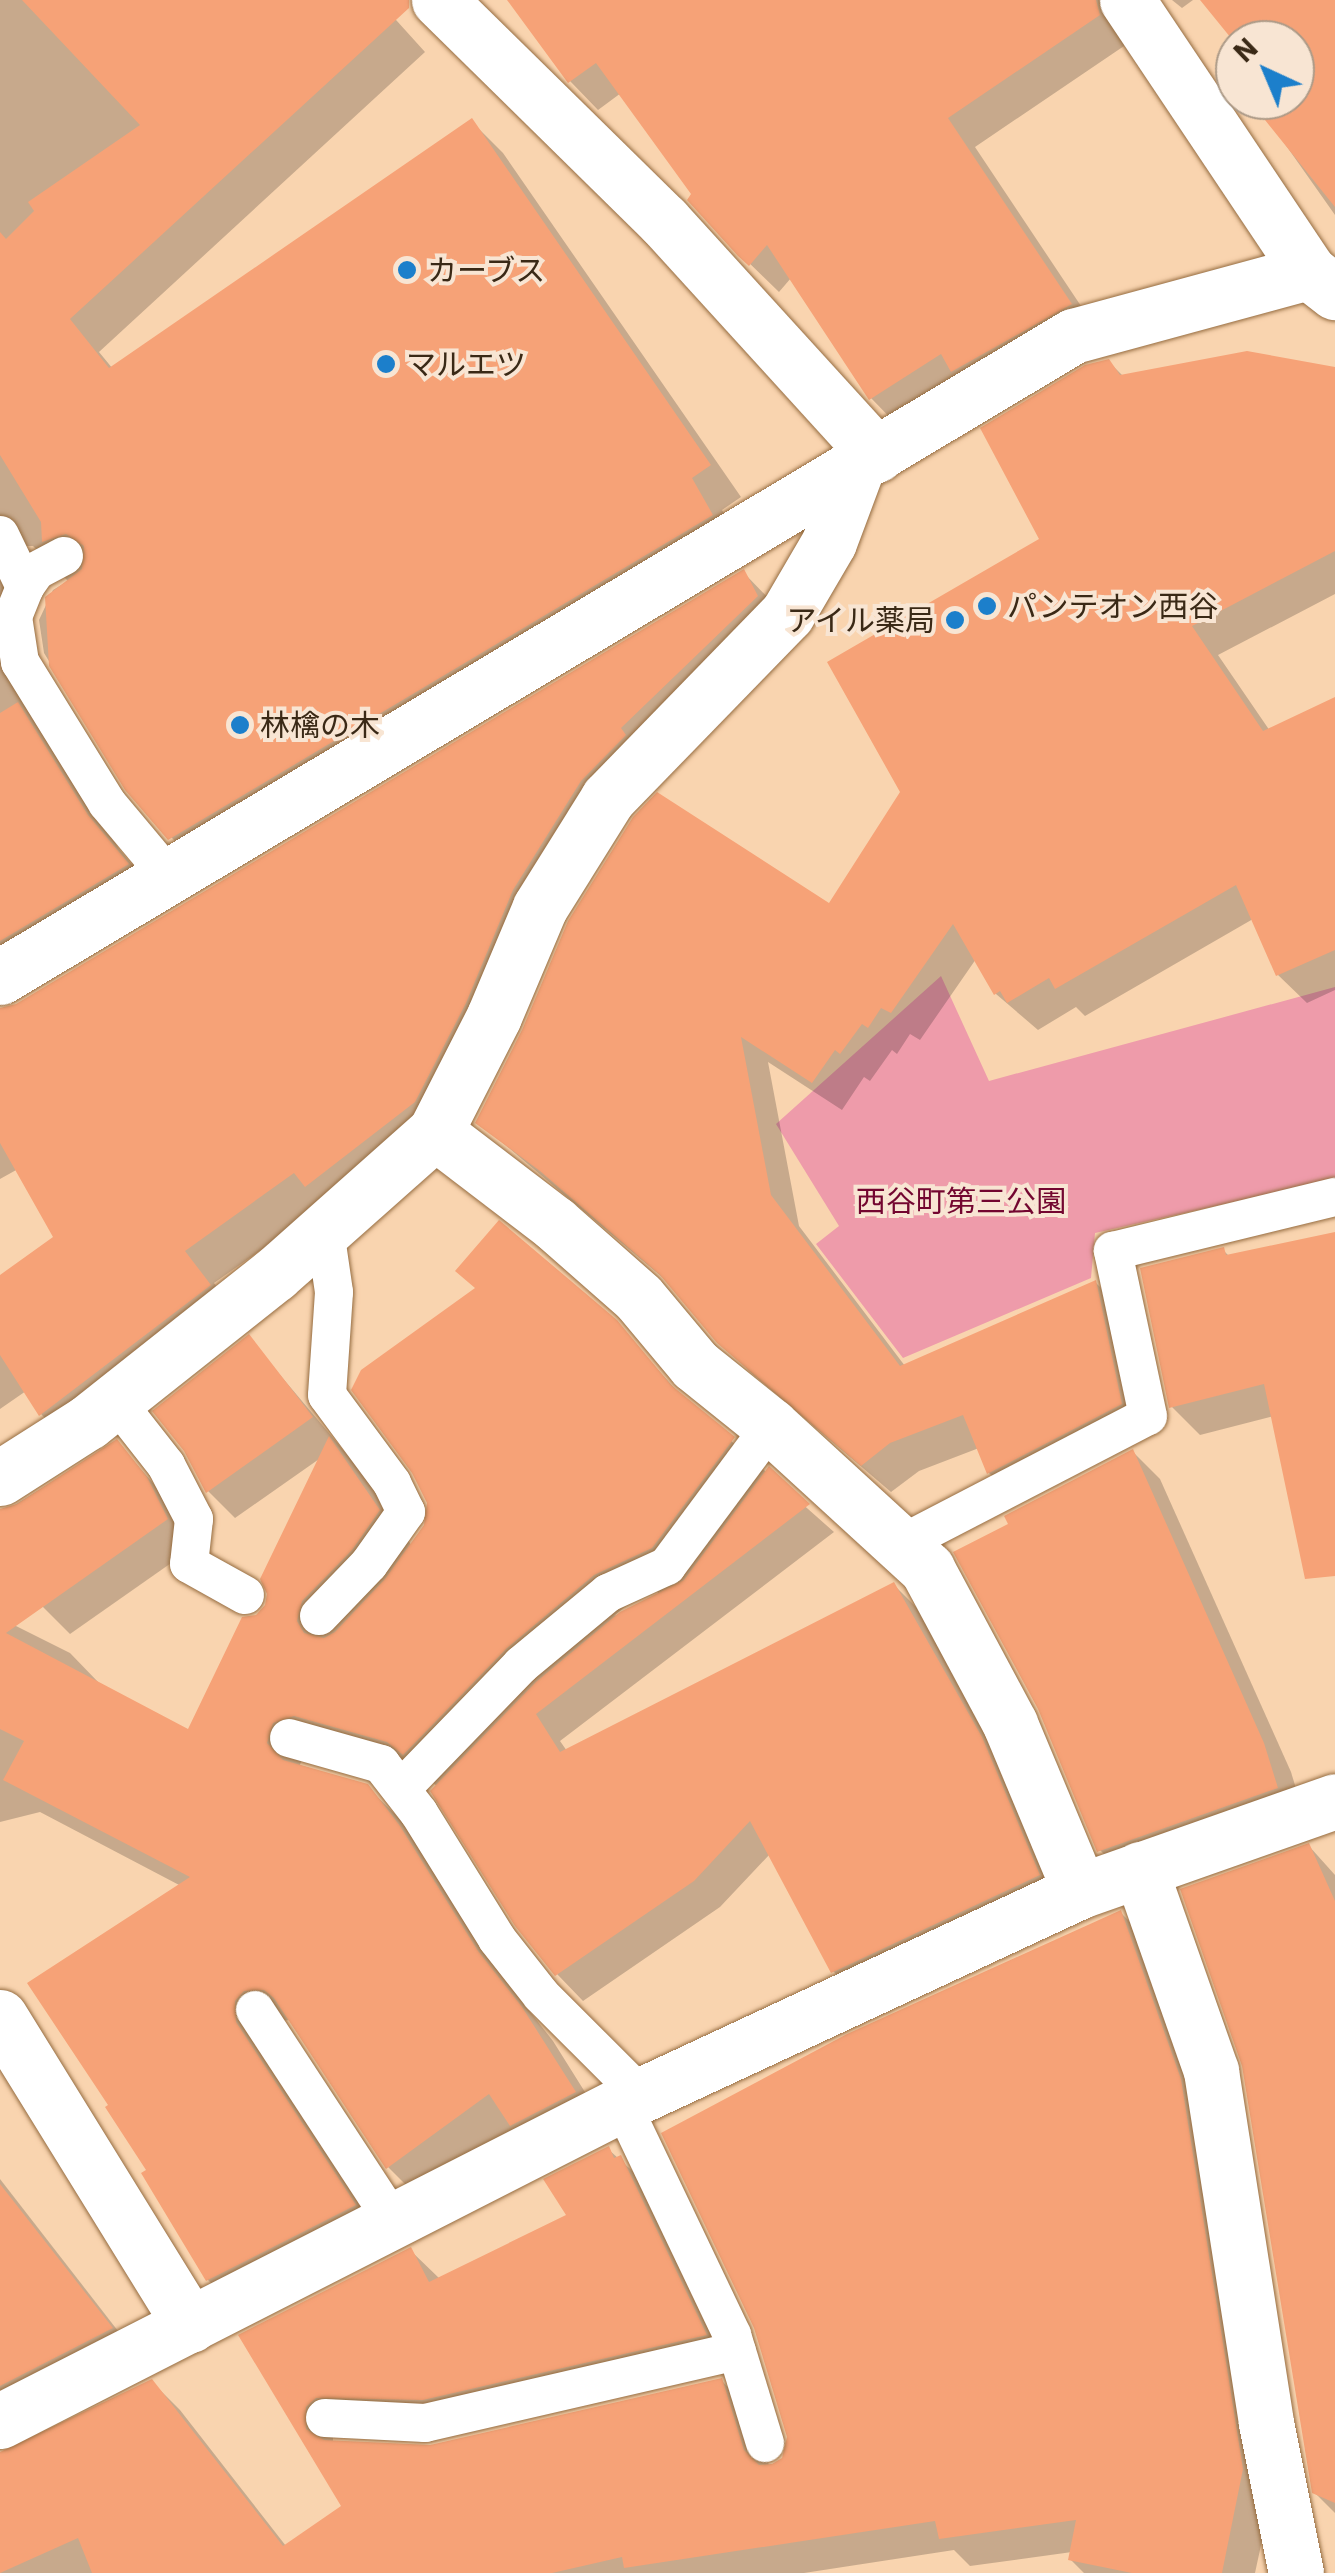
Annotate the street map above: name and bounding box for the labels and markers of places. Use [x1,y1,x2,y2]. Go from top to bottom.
place label: カーブス [427,252,547,288]
marker: カーブス [396,259,418,281]
place label: マルエツ [406,346,526,382]
marker: マルエツ [375,353,397,375]
place label: パンテオン西谷 [1007,588,1217,624]
marker: パンテオン西谷 [976,595,998,617]
place label: アイル薬局 [785,602,935,638]
marker: アイル薬局 [944,609,966,631]
place label: 林檎の木 [260,707,380,743]
marker: 林檎の木 [229,714,251,736]

